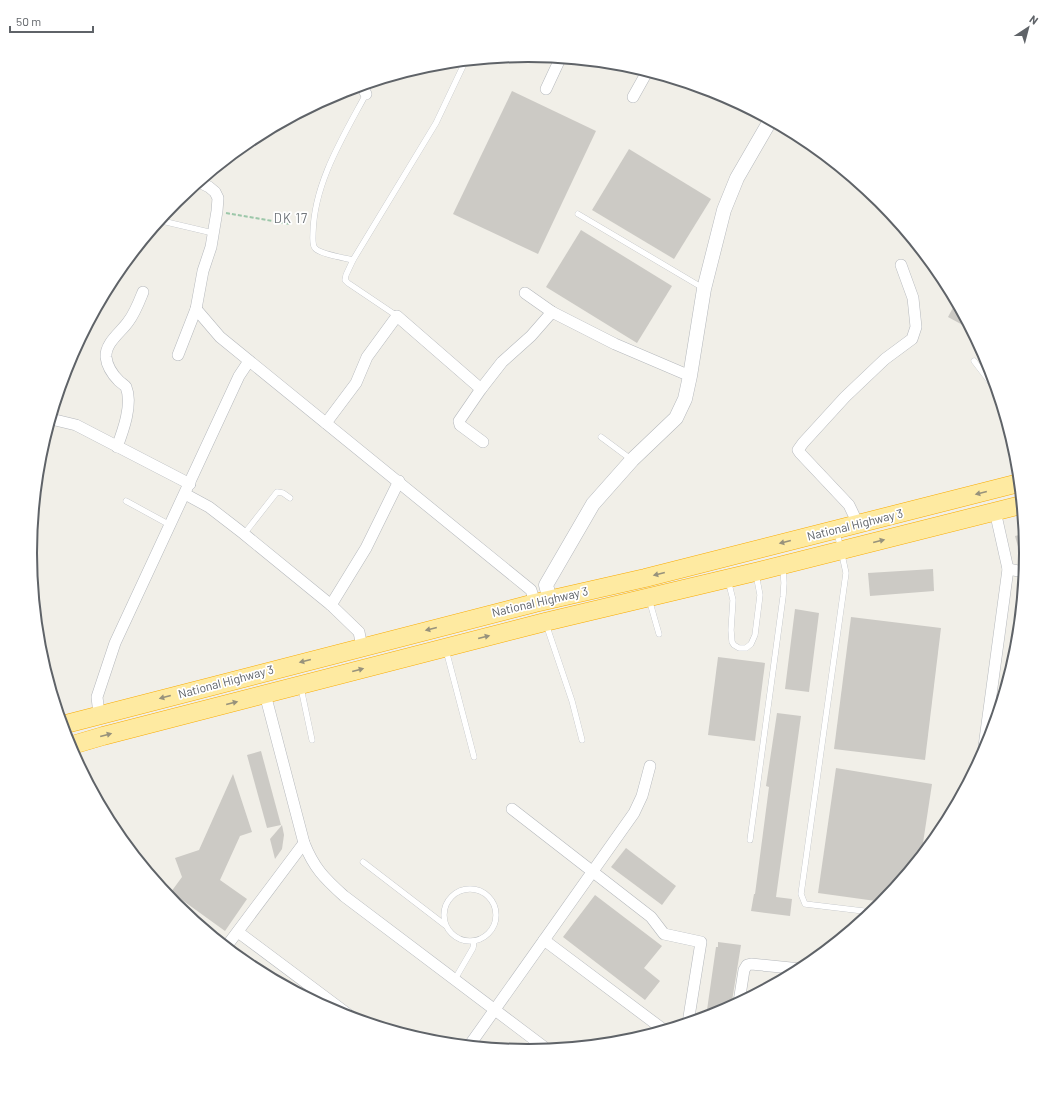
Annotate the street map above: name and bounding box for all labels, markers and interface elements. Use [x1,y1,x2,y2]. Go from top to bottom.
scale bar [10,8,93,34]
north arrow [1008,8,1048,48]
text: N [1027,12,1041,27]
text: 50 m [16,14,41,28]
district label: DK 17 [274,210,308,226]
one-way arrow [975,490,987,496]
street label: National Highway 3 [805,505,904,543]
one-way arrow [873,538,885,544]
one-way arrow [779,540,791,546]
one-way arrow [653,571,665,577]
street label: National Highway 3 [490,583,589,619]
one-way arrow [425,627,437,633]
one-way arrow [478,634,490,640]
one-way arrow [299,659,311,665]
street label: National Highway 3 [176,662,275,701]
one-way arrow [352,667,364,673]
one-way arrow [159,695,172,701]
one-way arrow [226,699,238,705]
one-way arrow [101,732,113,738]

